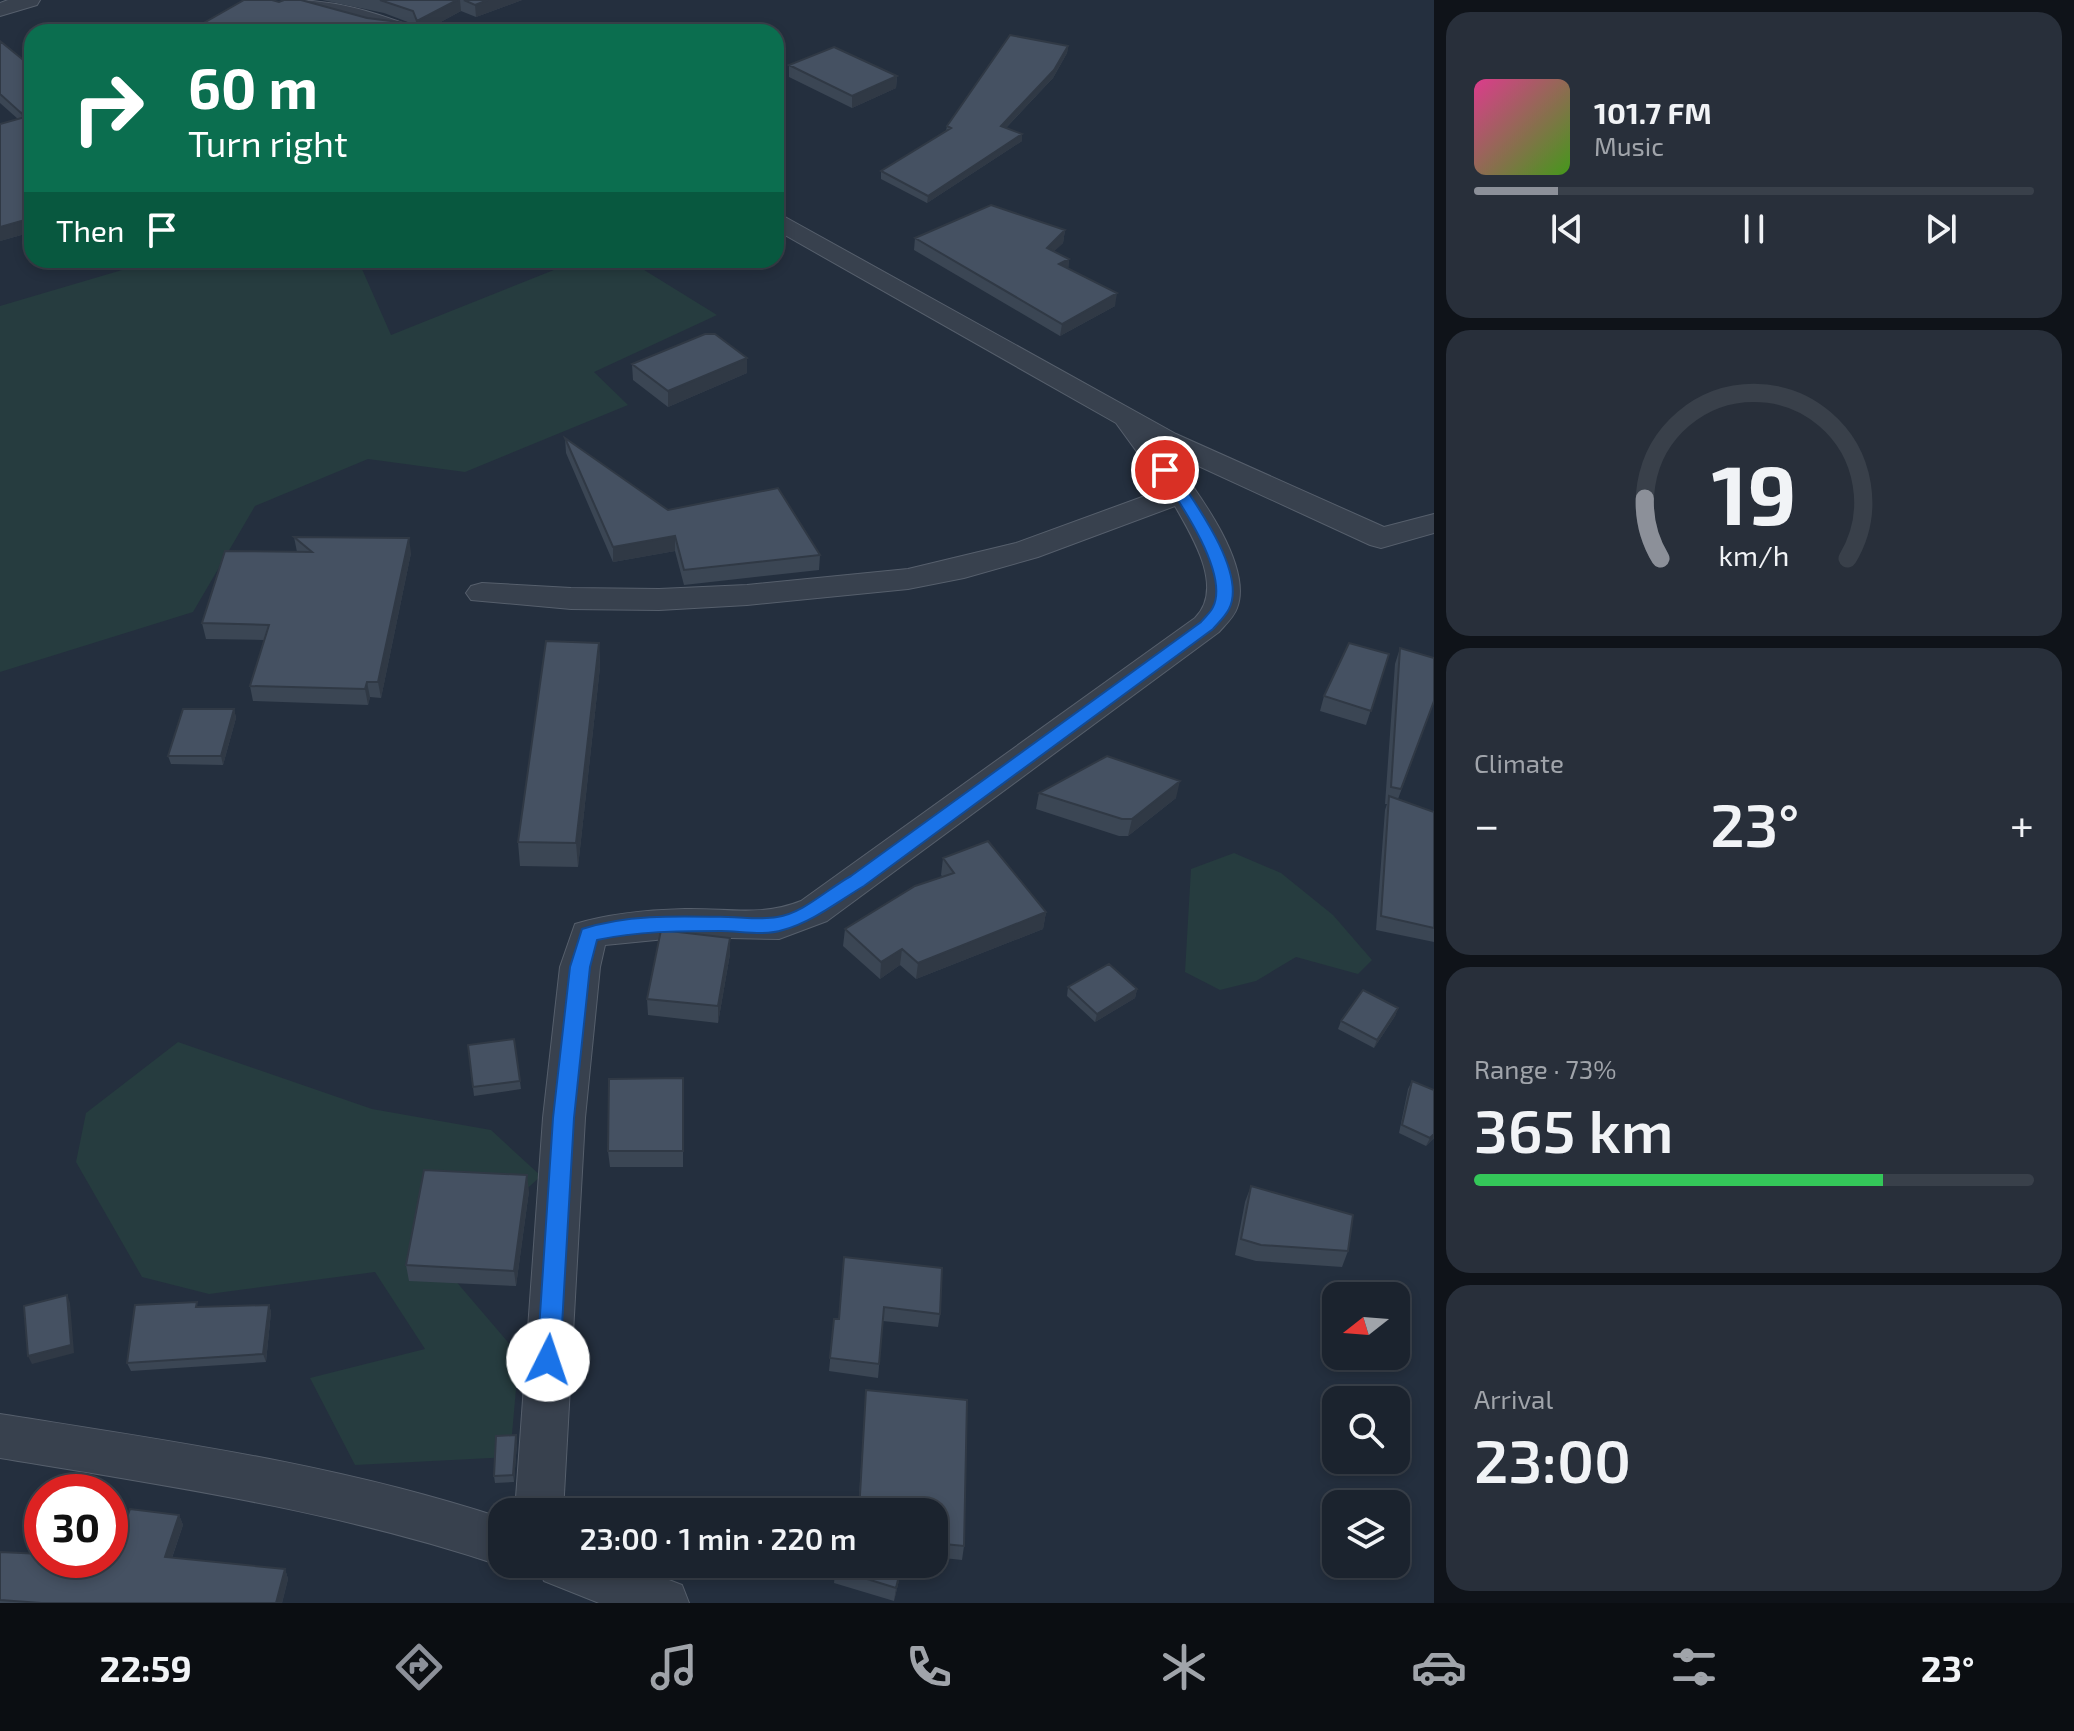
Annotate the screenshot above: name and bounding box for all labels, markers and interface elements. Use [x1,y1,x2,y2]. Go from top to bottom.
text: 60 m [188,53,318,120]
icon: right [56,56,160,160]
text: 101.7 FM [1594,94,1712,130]
text: Turn right [188,121,348,164]
text: Music [1594,130,1664,161]
icon: previous [1545,207,1589,251]
icon: pause [1732,207,1776,251]
icon: next [1919,207,1963,251]
icon: arrive [140,208,184,252]
text: Then [56,212,124,248]
pin [1131,436,1199,504]
text: 19 [1711,442,1797,542]
icon: arrive [1143,448,1187,492]
text: km/h [1719,537,1789,572]
text: Climate [1474,747,1564,778]
text: 23° [1710,787,1799,859]
text: − [1474,797,1500,850]
text: + [2010,797,2034,850]
text: Range · 73% [1474,1053,1617,1084]
text: 365 km [1474,1093,1674,1165]
north arrow [1322,1282,1410,1370]
map controls [1322,1282,1410,1578]
position arrow [506,1318,590,1402]
text: Arrival [1474,1383,1553,1414]
button: search [1322,1386,1410,1474]
text: 23:00 [1474,1423,1631,1495]
speed limit sign: 30 [24,1474,128,1578]
button: layers [1322,1490,1410,1578]
text: 23:00 · 1 min · 220 m [580,1520,856,1556]
icon: directions [391,1639,447,1695]
icon: music [646,1639,702,1695]
icon: phone [901,1639,957,1695]
icon: climate [1156,1639,1212,1695]
icon: car [1411,1639,1467,1695]
icon: filters [1666,1639,1722,1695]
text: 22:59 [100,1646,192,1689]
text: 23° [1921,1646,1974,1689]

